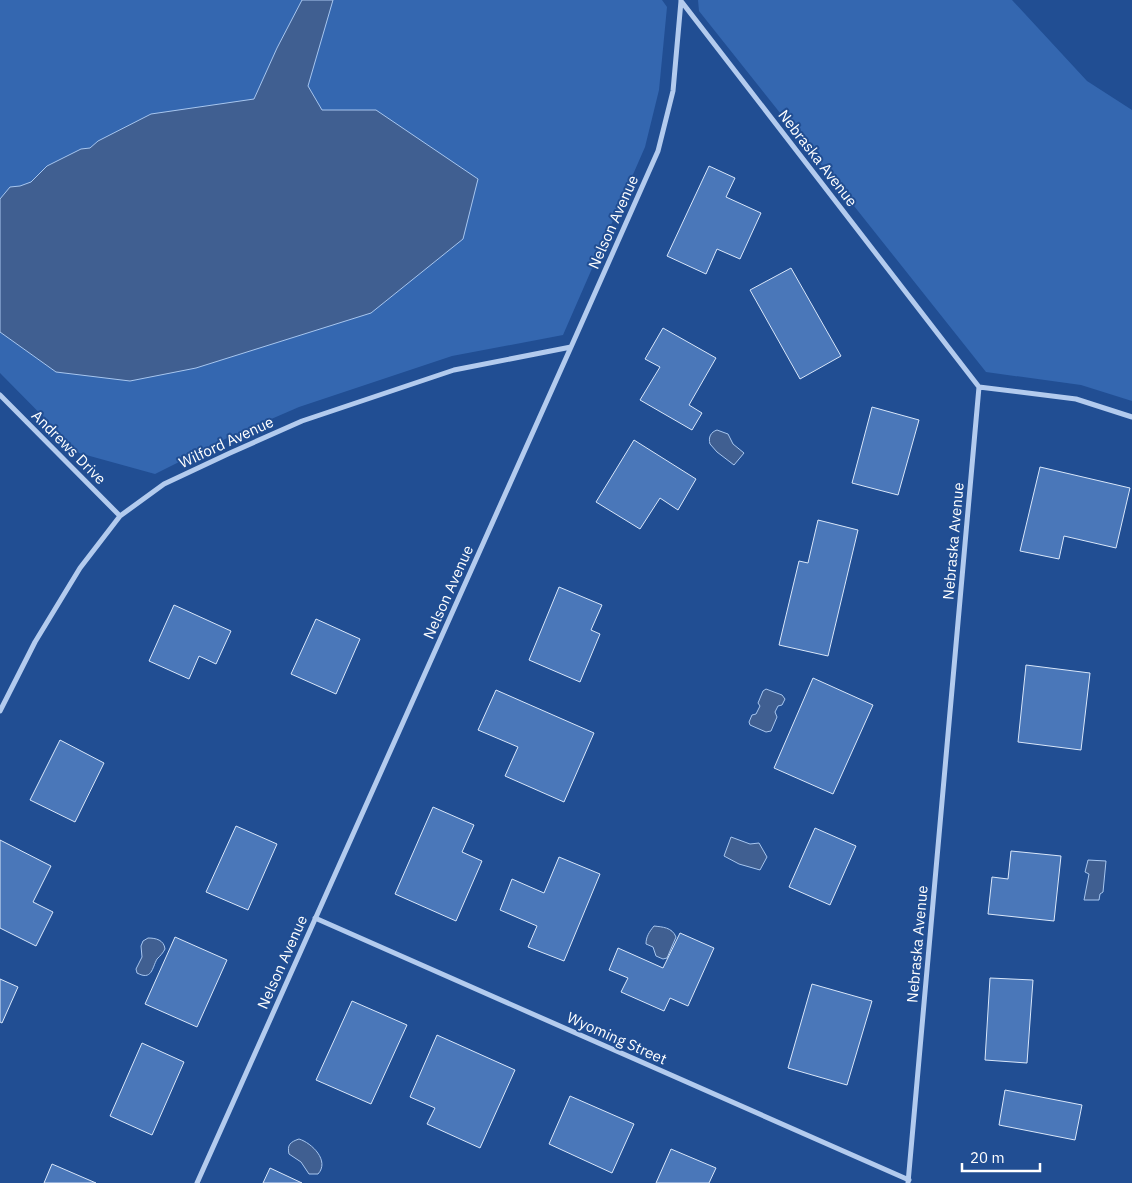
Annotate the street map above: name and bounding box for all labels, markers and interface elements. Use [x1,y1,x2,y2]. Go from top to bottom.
street label: Nebraska Avenue [774,106,862,210]
street label: Nelson Avenue [584,172,642,272]
street label: Andrews Drive [28,406,110,488]
street label: Wilford Avenue [176,412,276,472]
street label: Nebraska Avenue [938,482,968,600]
street label: Nelson Avenue [419,542,477,642]
street label: Nebraska Avenue [902,885,932,1003]
street label: Nelson Avenue [253,912,311,1012]
street label: Wyoming Street [564,1008,670,1068]
scale bar [962,1140,1040,1172]
text: 20 m [970,1148,1005,1167]

